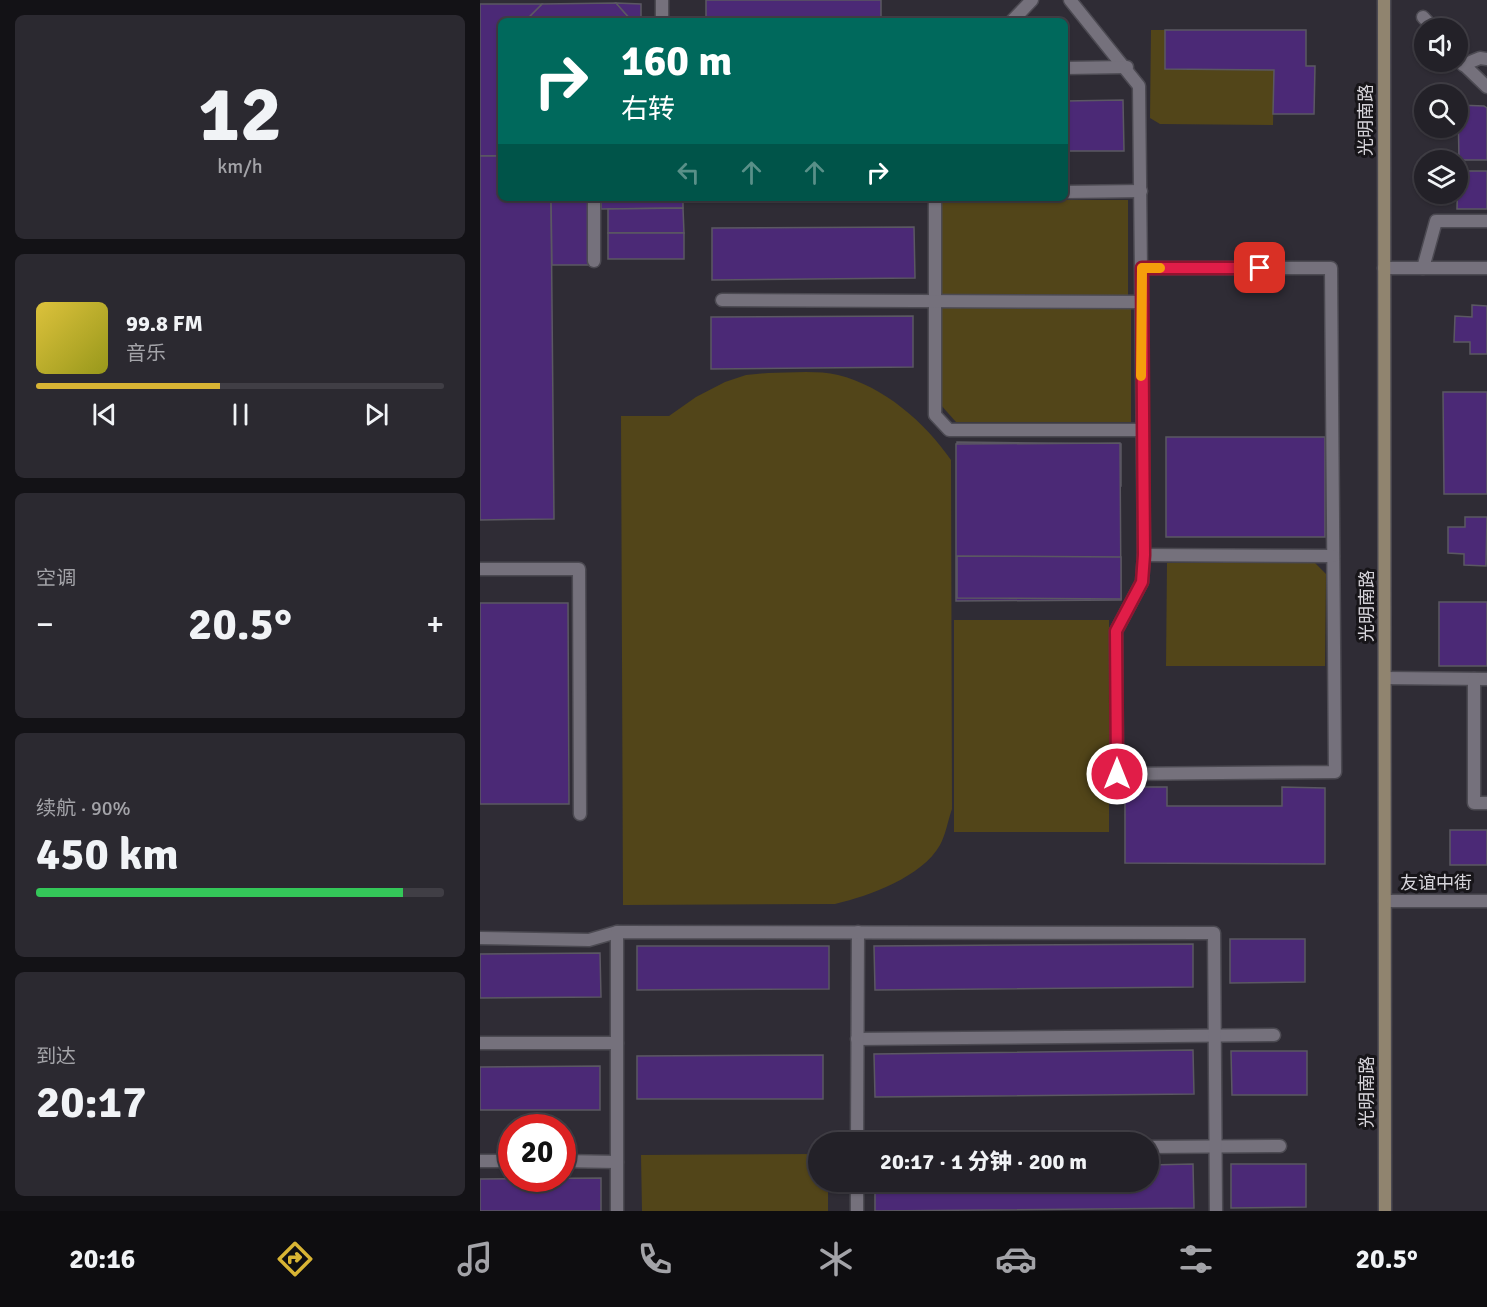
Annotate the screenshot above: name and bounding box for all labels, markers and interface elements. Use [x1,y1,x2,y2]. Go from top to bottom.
map controls [1414,18,1468,204]
button: sound [1414,18,1468,72]
text: 160 m [621,36,732,87]
icon: right [522,42,600,120]
text: 12 [198,67,282,163]
street label: 光明南路 [1355,84,1377,156]
button: search [1414,84,1468,138]
text: 右转 [621,93,675,126]
button: layers [1414,150,1468,204]
text: km/h [217,154,263,179]
icon: left [672,156,705,189]
icon: ahead [735,156,768,189]
icon: ahead [798,156,831,189]
icon: right [861,156,894,189]
pin [1234,242,1285,293]
icon: arrive [1243,251,1276,284]
text: 99.8 FM [126,310,203,337]
text: 音乐 [126,341,166,366]
icon: previous [88,398,121,431]
icon: pause [224,398,257,431]
icon: next [360,398,393,431]
text: 空调 [36,566,76,591]
street label: 光明南路 [1356,570,1378,642]
text: 20.5° [188,597,292,652]
text: − [36,604,54,645]
text: + [426,604,444,645]
position arrow [1085,742,1149,806]
text: 续航 · 90% [36,796,131,821]
text: 450 km [36,827,179,882]
street label: 友谊中街 [1400,872,1472,894]
text: 到达 [36,1044,76,1069]
street label: 光明南路 [1356,1056,1378,1128]
text: 20:17 [36,1075,146,1130]
speed limit sign: 20 [498,1114,576,1192]
text: 20:17 · 1 分钟 · 200 m [880,1148,1087,1175]
icon: directions [274,1238,316,1280]
icon: music [454,1238,496,1280]
icon: phone [634,1238,676,1280]
icon: climate [815,1238,857,1280]
icon: car [995,1238,1037,1280]
icon: filters [1175,1238,1217,1280]
text: 20:16 [69,1243,135,1276]
text: 20.5° [1356,1243,1418,1276]

